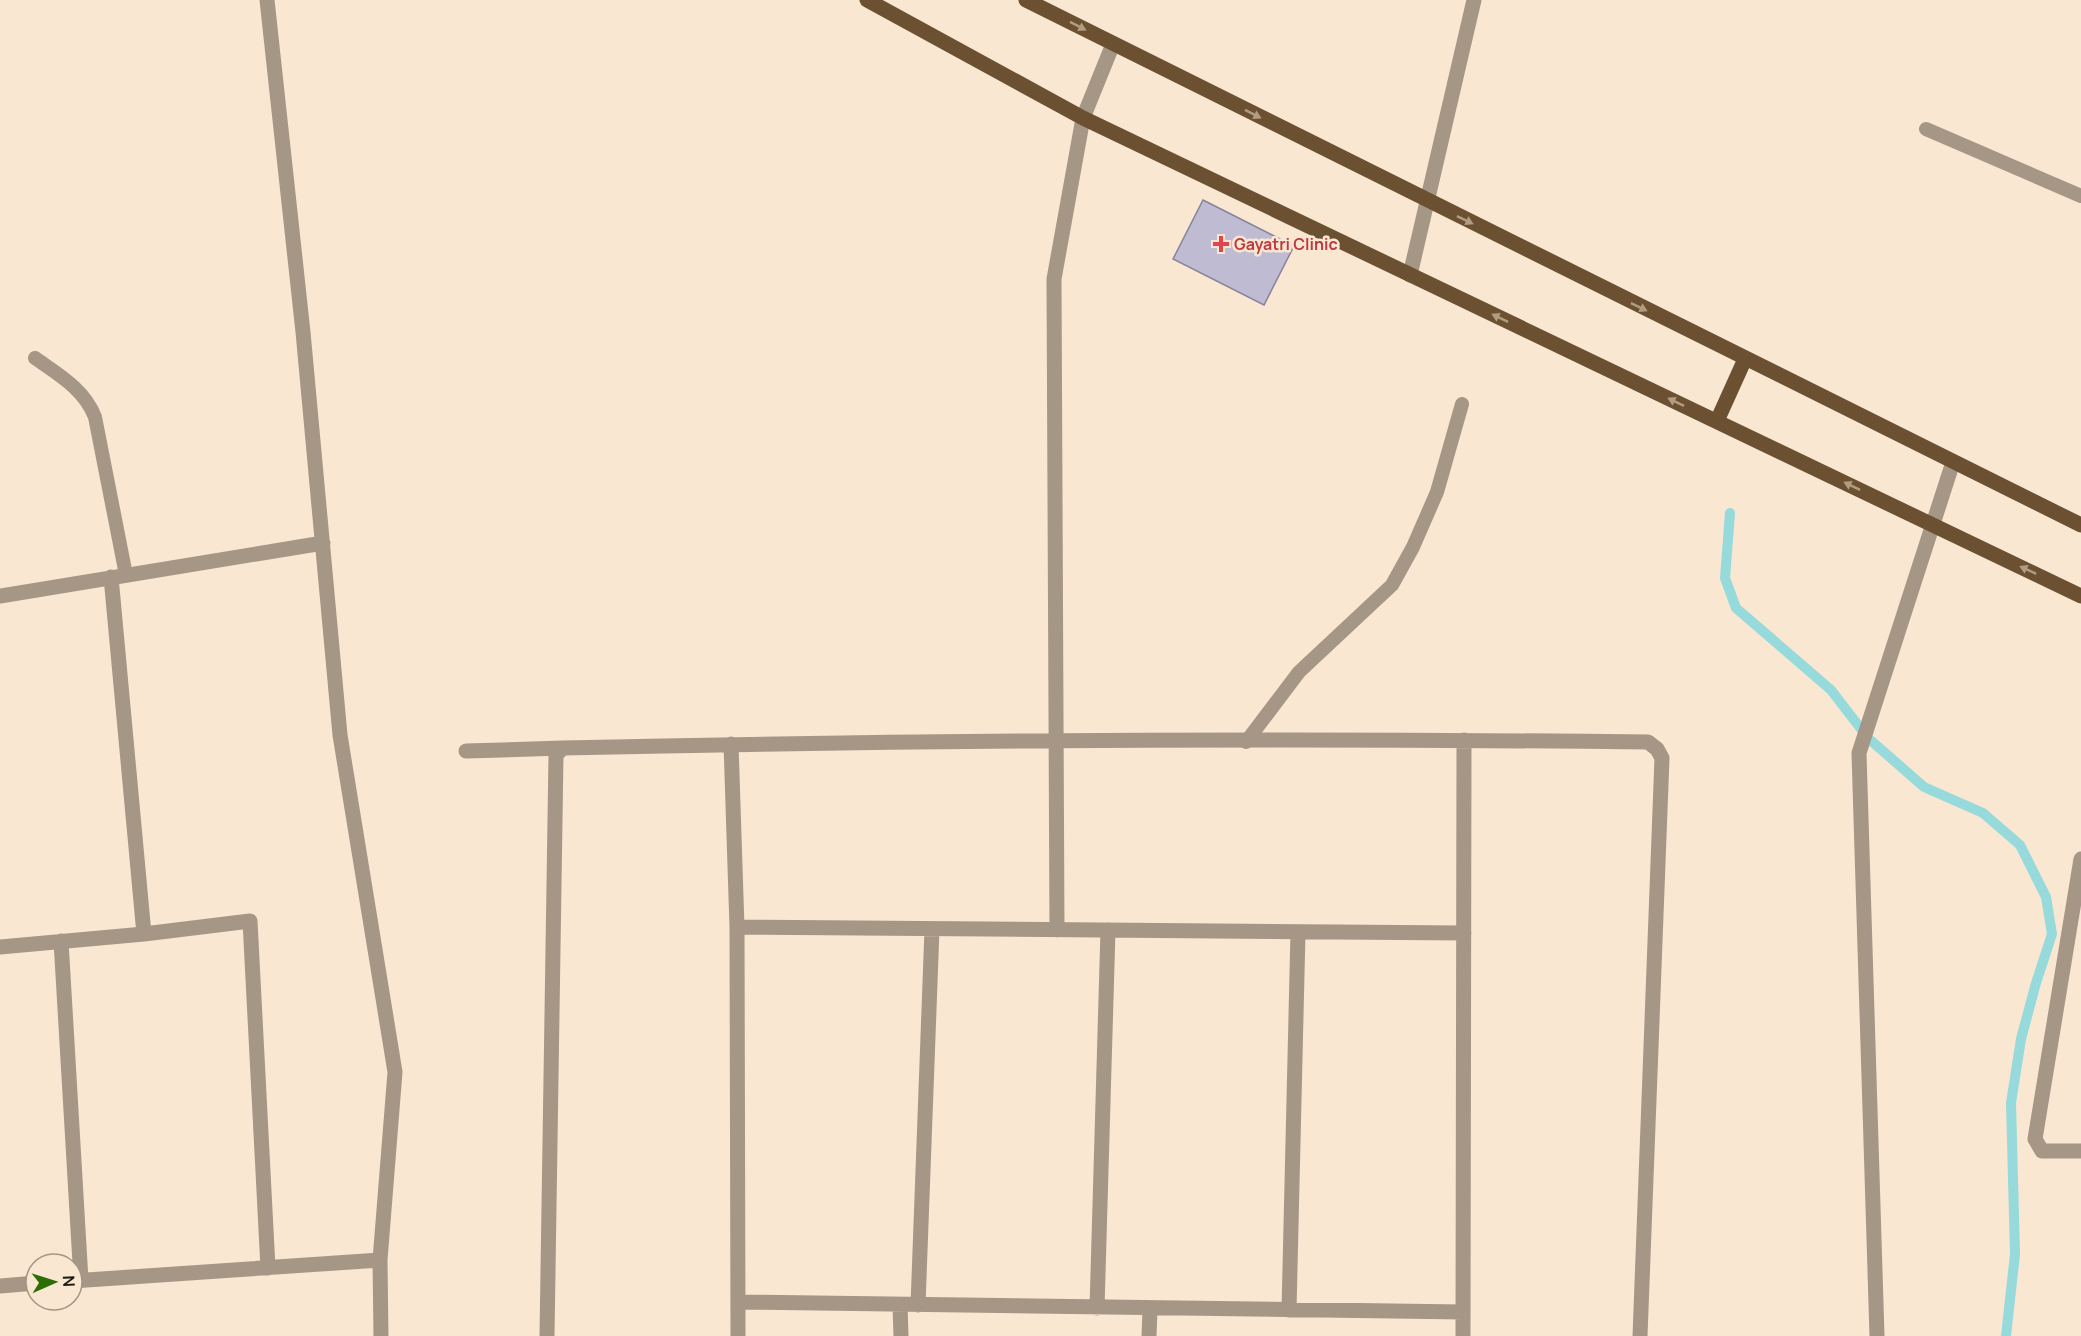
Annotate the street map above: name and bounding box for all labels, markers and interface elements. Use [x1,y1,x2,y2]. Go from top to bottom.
one-way arrow [1070,22,1087,31]
one-way arrow [1244,109,1261,118]
one-way arrow [1456,215,1473,224]
place label: Gayatri Clinic [1234,233,1338,255]
marker: Gayatri Clinic [1212,235,1230,253]
one-way arrow [1631,302,1648,311]
one-way arrow [1492,313,1509,323]
one-way arrow [1668,398,1685,407]
one-way arrow [1844,482,1861,491]
one-way arrow [2020,566,2037,575]
north arrow [24,1252,84,1312]
text: N [58,1275,80,1288]

